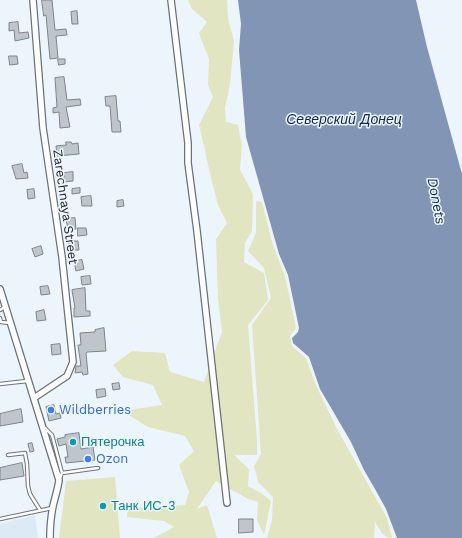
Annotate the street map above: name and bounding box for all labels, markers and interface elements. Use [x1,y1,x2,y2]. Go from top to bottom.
water label: Северский Донец [286,112,402,128]
street label: Zarechnaya Street [49,148,81,266]
water label: Donets [423,176,449,226]
place label: Wildberries [59,402,131,418]
marker: Wildberries [46,405,56,415]
place label: Пятерочка [81,434,145,450]
marker: Пятерочка [68,437,78,447]
place label: Ozon [96,451,128,467]
marker: Ozon [83,454,93,464]
place label: Танк ИС-3 [111,498,176,514]
marker: Танк ИС-3 [98,501,108,511]

